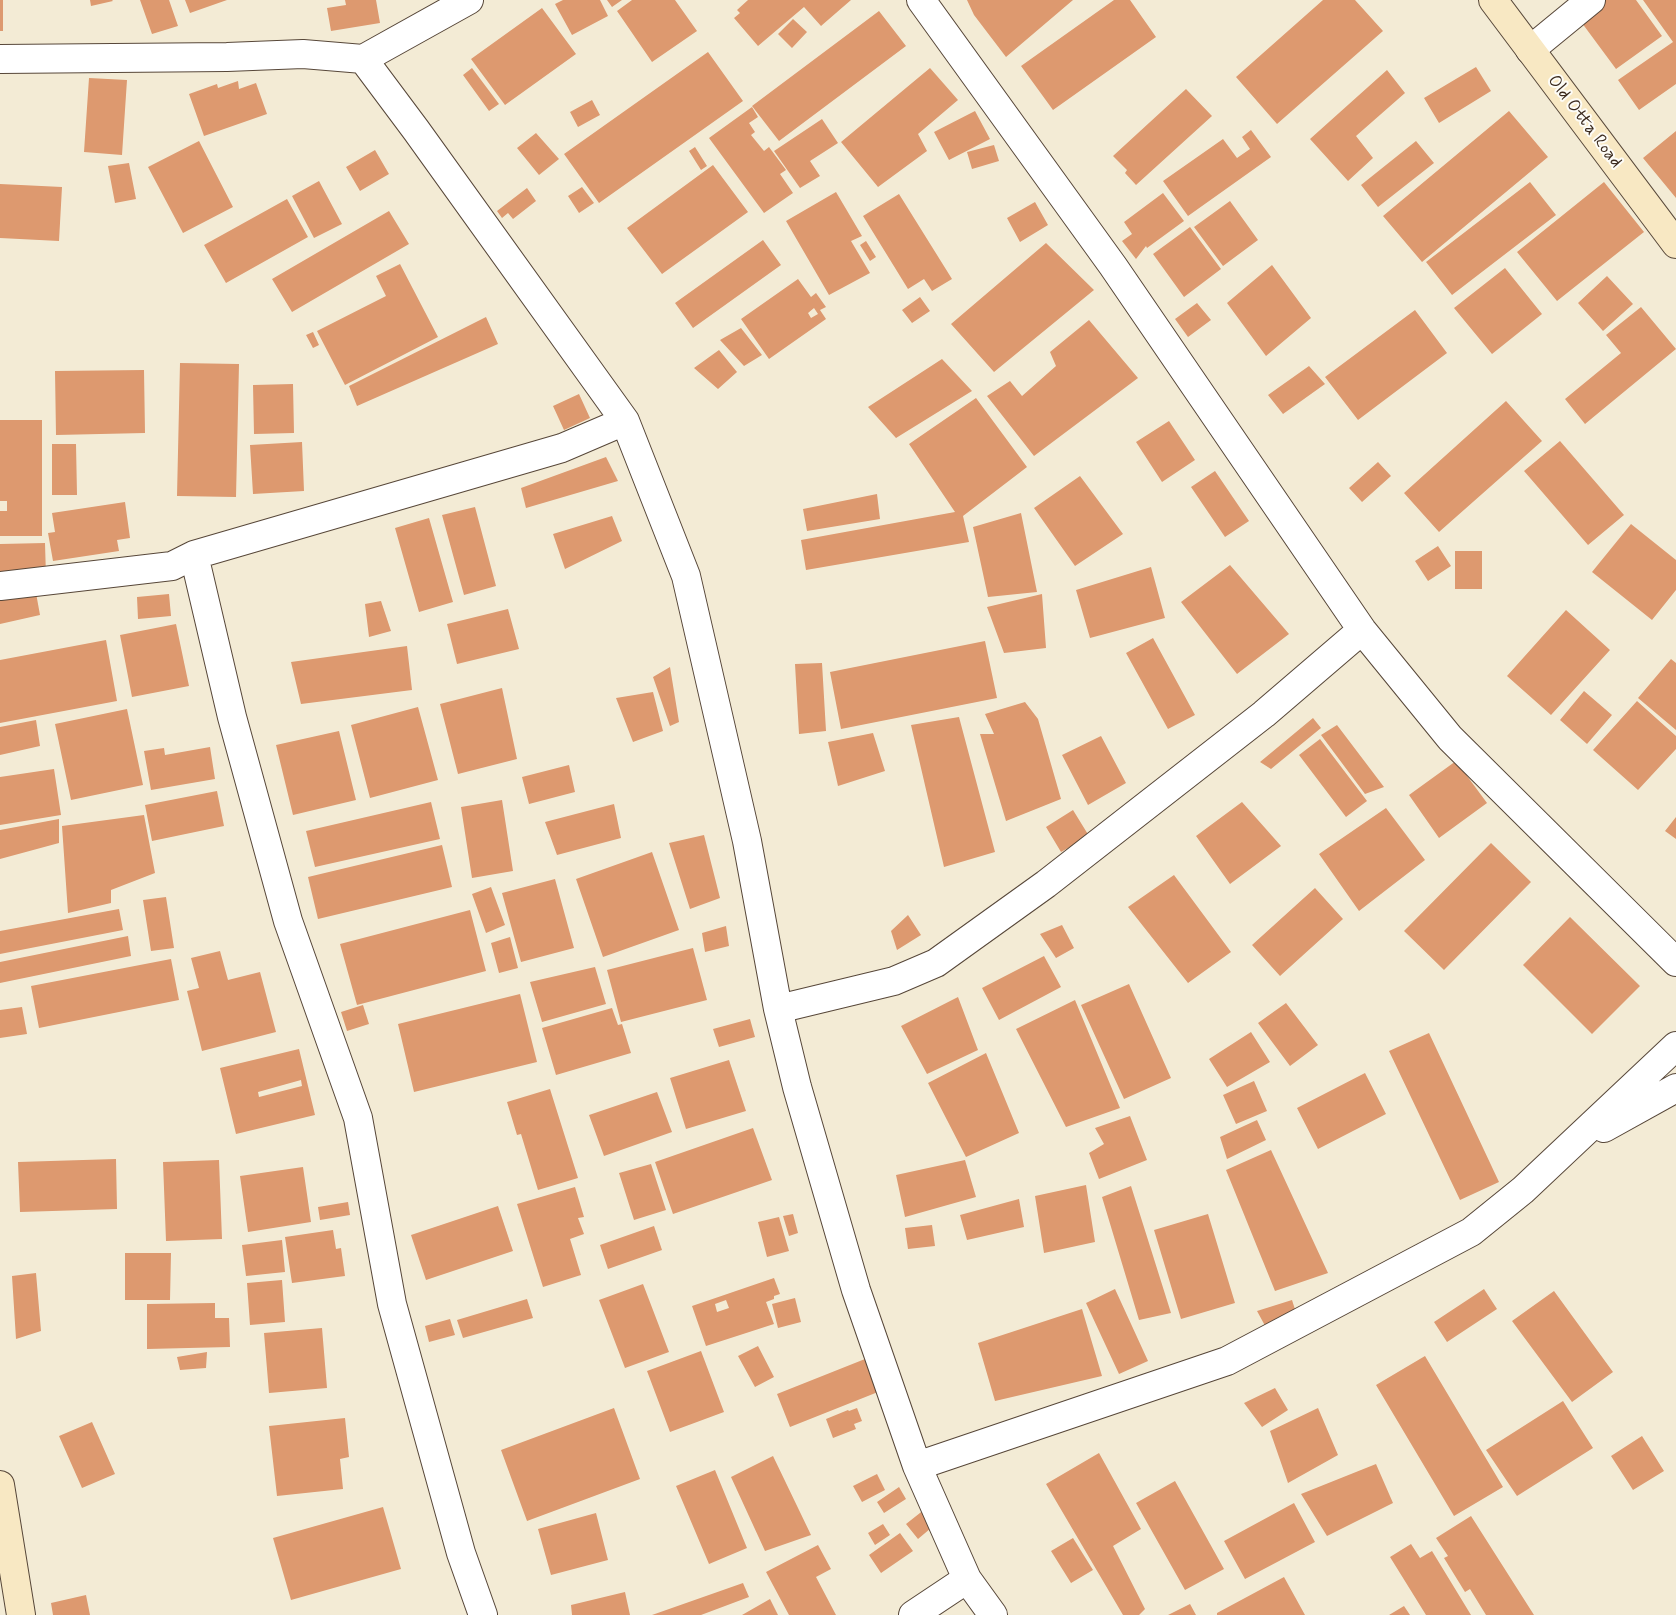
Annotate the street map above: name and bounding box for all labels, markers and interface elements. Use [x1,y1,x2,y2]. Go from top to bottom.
street label: Old Otta Road [1542,71,1626,173]

